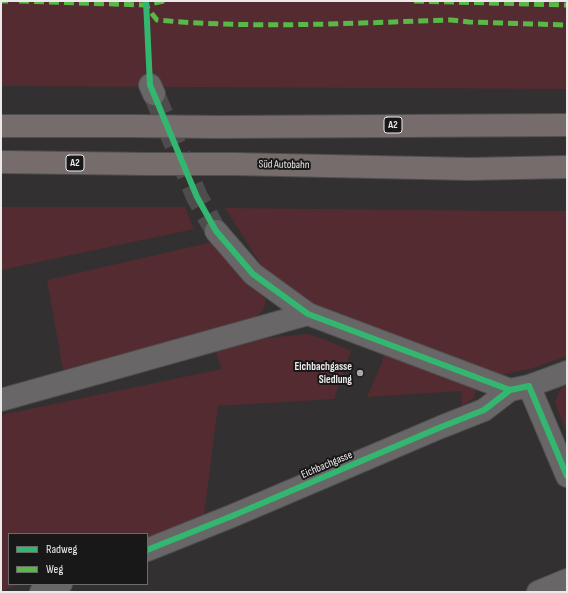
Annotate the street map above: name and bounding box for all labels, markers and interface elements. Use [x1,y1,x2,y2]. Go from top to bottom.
road number: A2 [384,117,402,133]
road number: A2 [66,155,84,171]
street label: Süd Autobahn [258,158,310,172]
place label: Eichbachgasse Siedlung [295,360,352,386]
marker: Eichbachgasse Siedlung [355,368,365,378]
street label: Eichbachgasse [299,448,355,482]
legend [8,533,148,585]
text: Radweg [46,542,77,557]
text: Weg [46,562,63,577]

